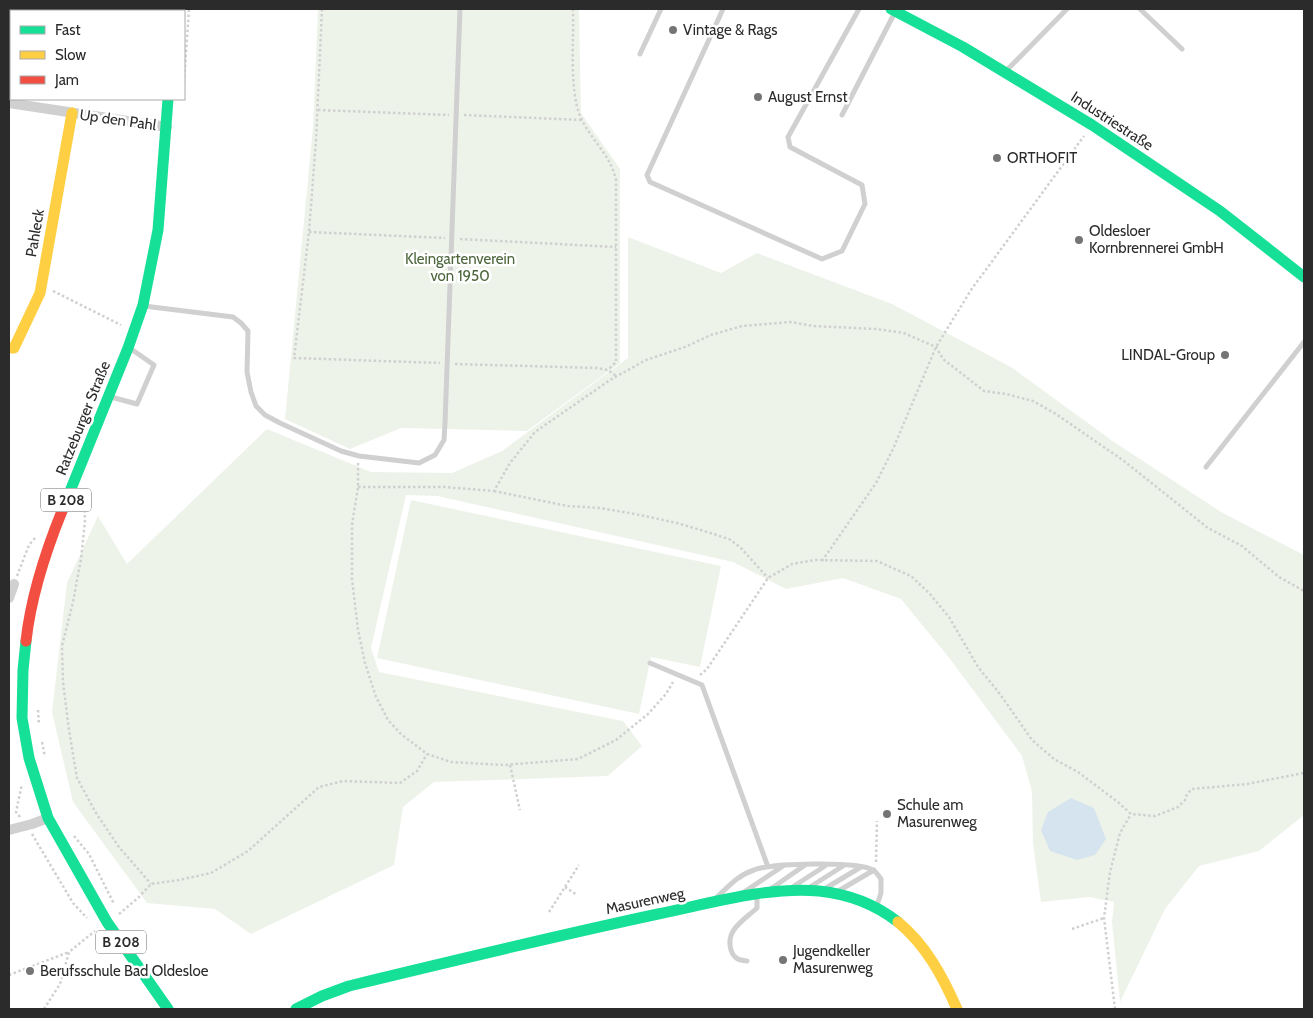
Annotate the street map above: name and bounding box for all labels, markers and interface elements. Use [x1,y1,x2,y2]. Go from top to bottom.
legend [10,10,185,100]
text: Fast [55,21,80,39]
place label: Vintage & Rags [683,21,777,39]
marker: Vintage & Rags [667,24,679,36]
text: Slow [55,46,86,64]
text: Jam [54,71,79,89]
place label: August Ernst [768,88,847,106]
street label: Industriestraße [1067,88,1157,154]
marker: August Ernst [752,91,764,103]
street label: Up den Pahl [78,106,158,134]
place label: ORTHOFIT [1007,149,1077,167]
marker: ORTHOFIT [991,152,1003,164]
street label: Pahleck [22,207,48,258]
place label: Oldesloer Kornbrennerei GmbH [1089,222,1224,257]
marker: Oldesloer Kornbrennerei GmbH [1073,234,1085,246]
park label: Kleingartenverein von 1950 [405,250,515,285]
place label: LINDAL-Group [1121,346,1215,364]
marker: LINDAL-Group [1219,349,1231,361]
street label: Ratzeburger Straße [52,358,114,478]
road number: B 208 [41,488,91,512]
place label: Schule am Masurenweg [897,796,977,831]
marker: Schule am Masurenweg [881,808,893,820]
street label: Masurenweg [604,884,686,918]
road number: B 208 [96,930,146,954]
place label: Jugendkeller Masurenweg [792,942,873,977]
marker: Jugendkeller Masurenweg [777,954,789,966]
place label: Berufsschule Bad Oldesloe [40,962,209,980]
marker: Berufsschule Bad Oldesloe [24,965,36,977]

